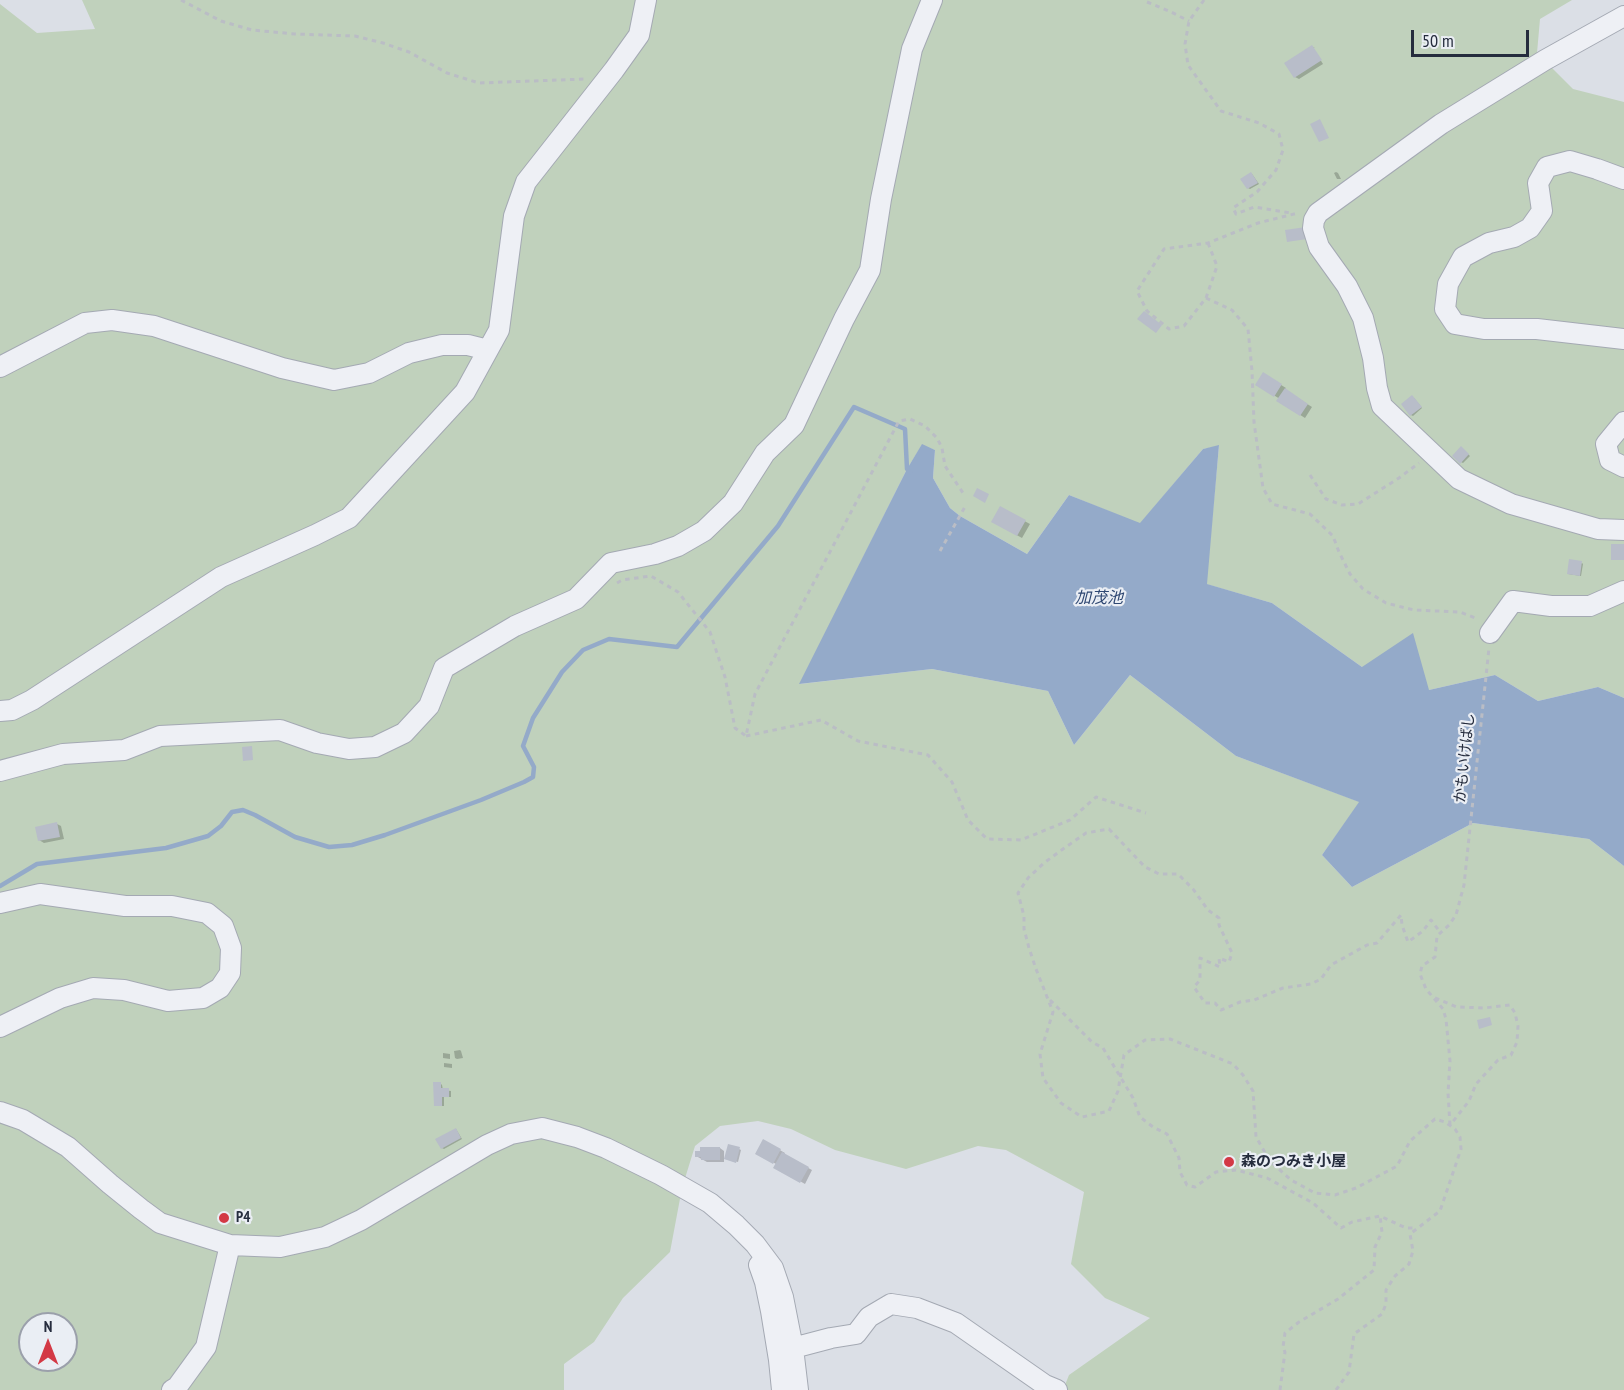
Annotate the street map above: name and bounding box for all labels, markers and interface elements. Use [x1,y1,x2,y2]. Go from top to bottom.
scale bar [1414,18,1532,56]
text: 50 m [1422,29,1454,52]
water label: 加茂池 [1075,588,1123,608]
street label: かもいけばし [1451,712,1479,804]
place label: 森のつみき小屋 [1241,1153,1346,1171]
marker: 森のつみき小屋 [1222,1155,1236,1169]
place label: P4 [236,1209,250,1227]
marker: P4 [217,1211,231,1225]
north arrow [18,1312,78,1372]
text: N [44,1316,52,1336]

